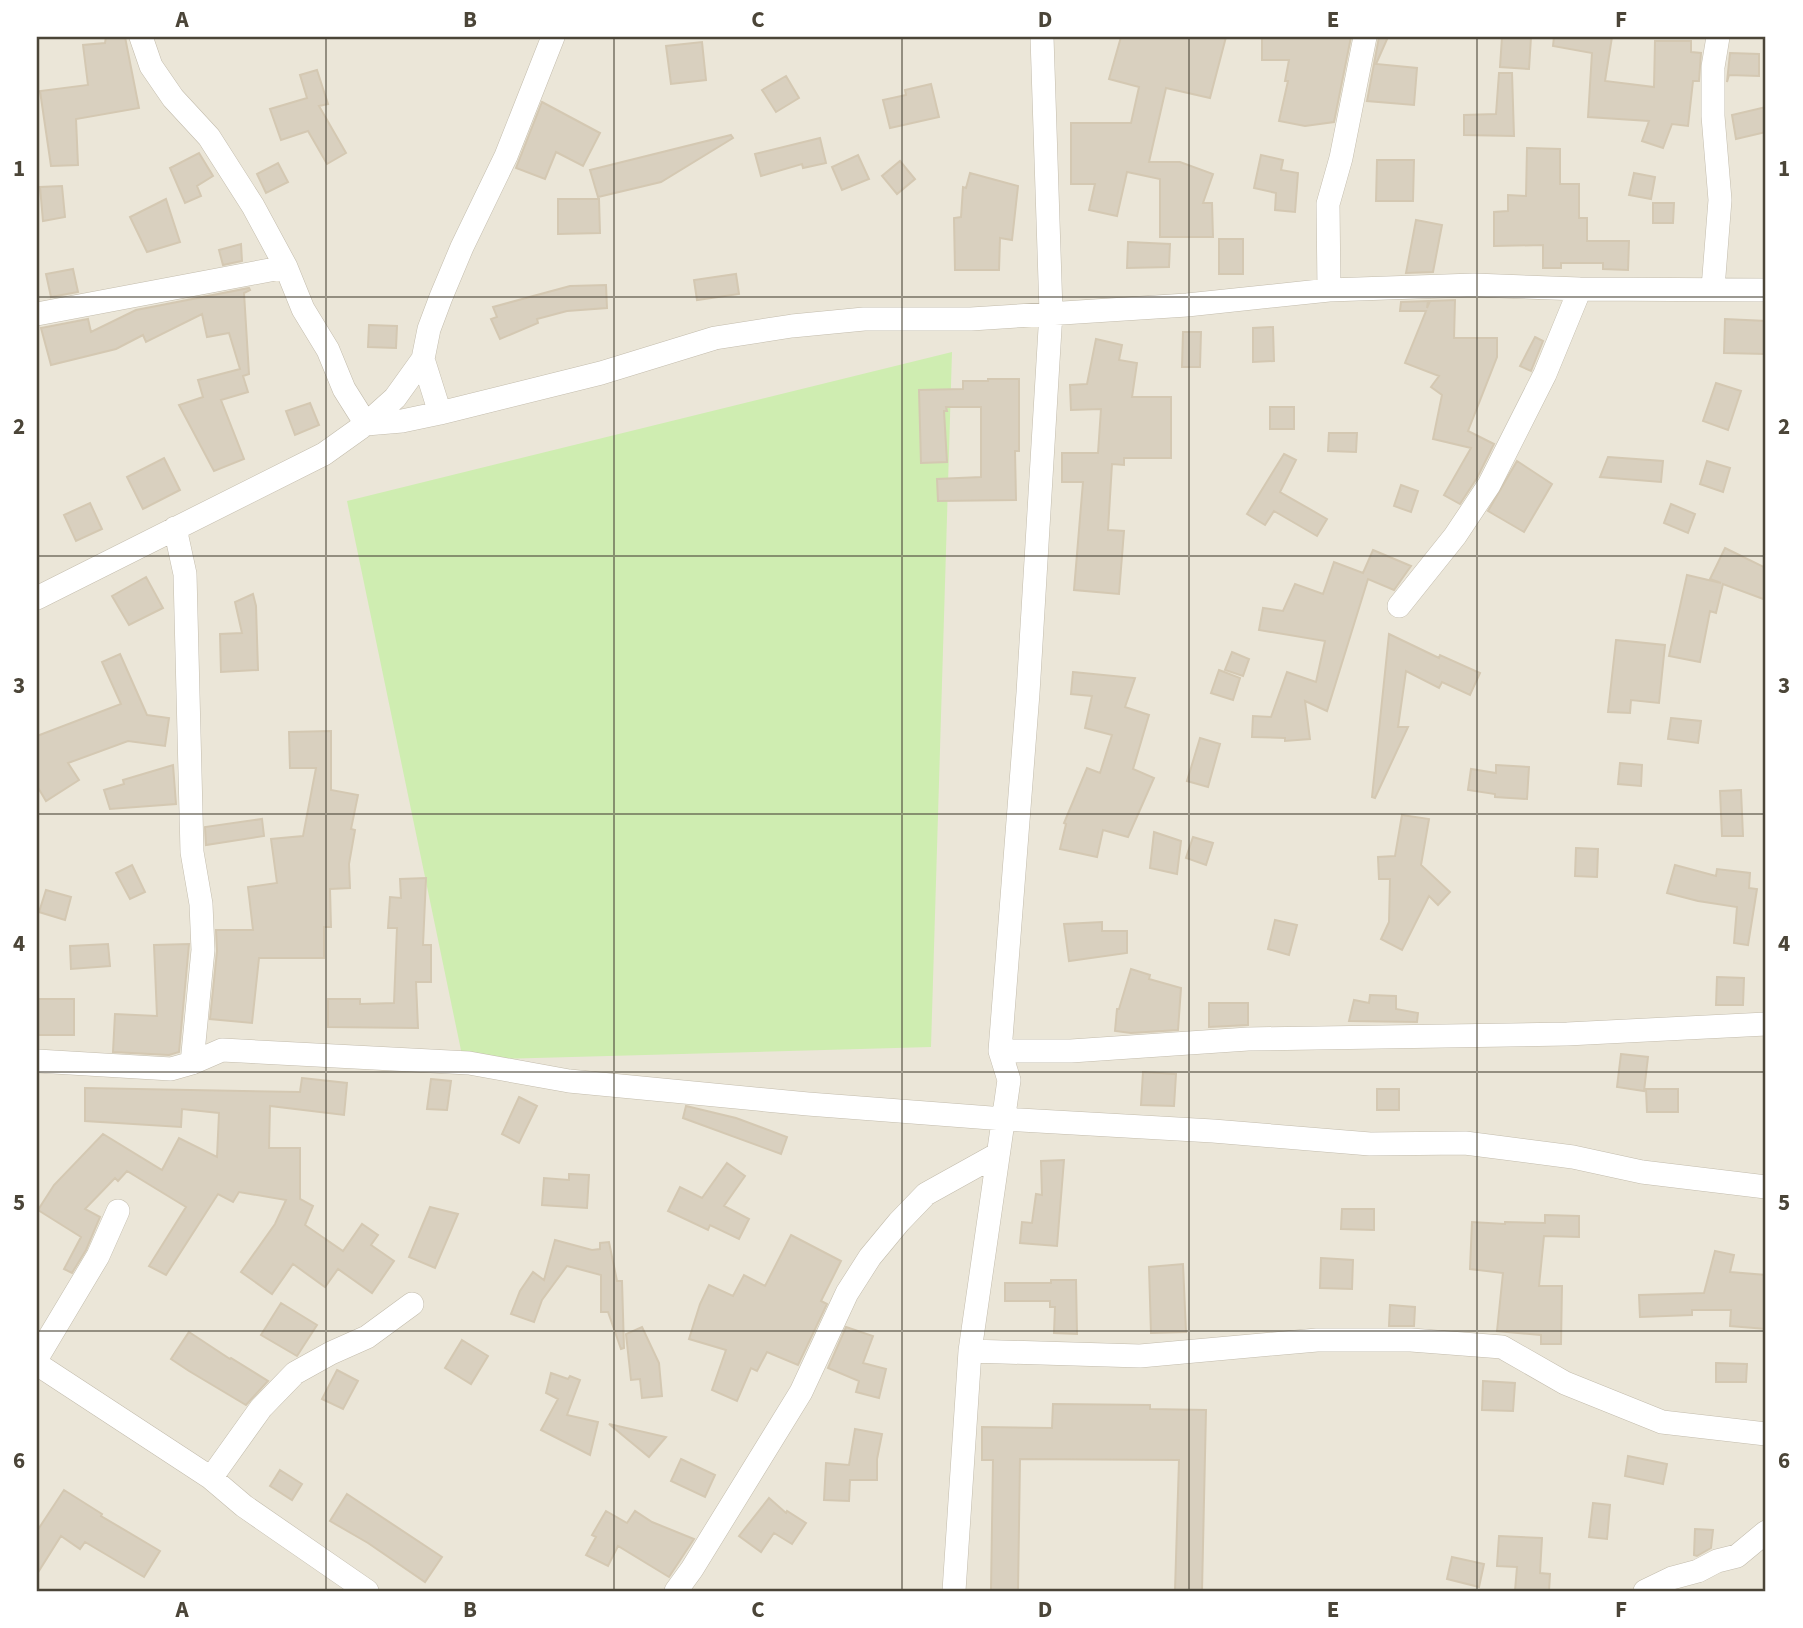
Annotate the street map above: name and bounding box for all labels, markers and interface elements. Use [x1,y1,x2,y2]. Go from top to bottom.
text: A [174,3,189,36]
text: B [463,3,477,36]
text: C [751,3,765,36]
text: D [1038,3,1052,36]
text: E [1327,3,1339,36]
text: F [1615,3,1627,36]
text: 1 [13,152,25,185]
text: 1 [1778,152,1790,185]
text: 2 [13,410,25,443]
text: 2 [1778,410,1790,443]
text: 3 [13,669,25,702]
text: 3 [1778,669,1790,702]
text: 4 [13,927,25,960]
text: 4 [1778,927,1790,960]
text: 5 [13,1186,25,1219]
text: 5 [1778,1186,1790,1219]
text: 6 [13,1444,25,1477]
text: 6 [1778,1444,1790,1477]
text: A [174,1593,189,1626]
text: B [463,1593,477,1626]
text: C [751,1593,765,1626]
text: D [1038,1593,1052,1626]
text: E [1327,1593,1339,1626]
text: F [1615,1593,1627,1626]

